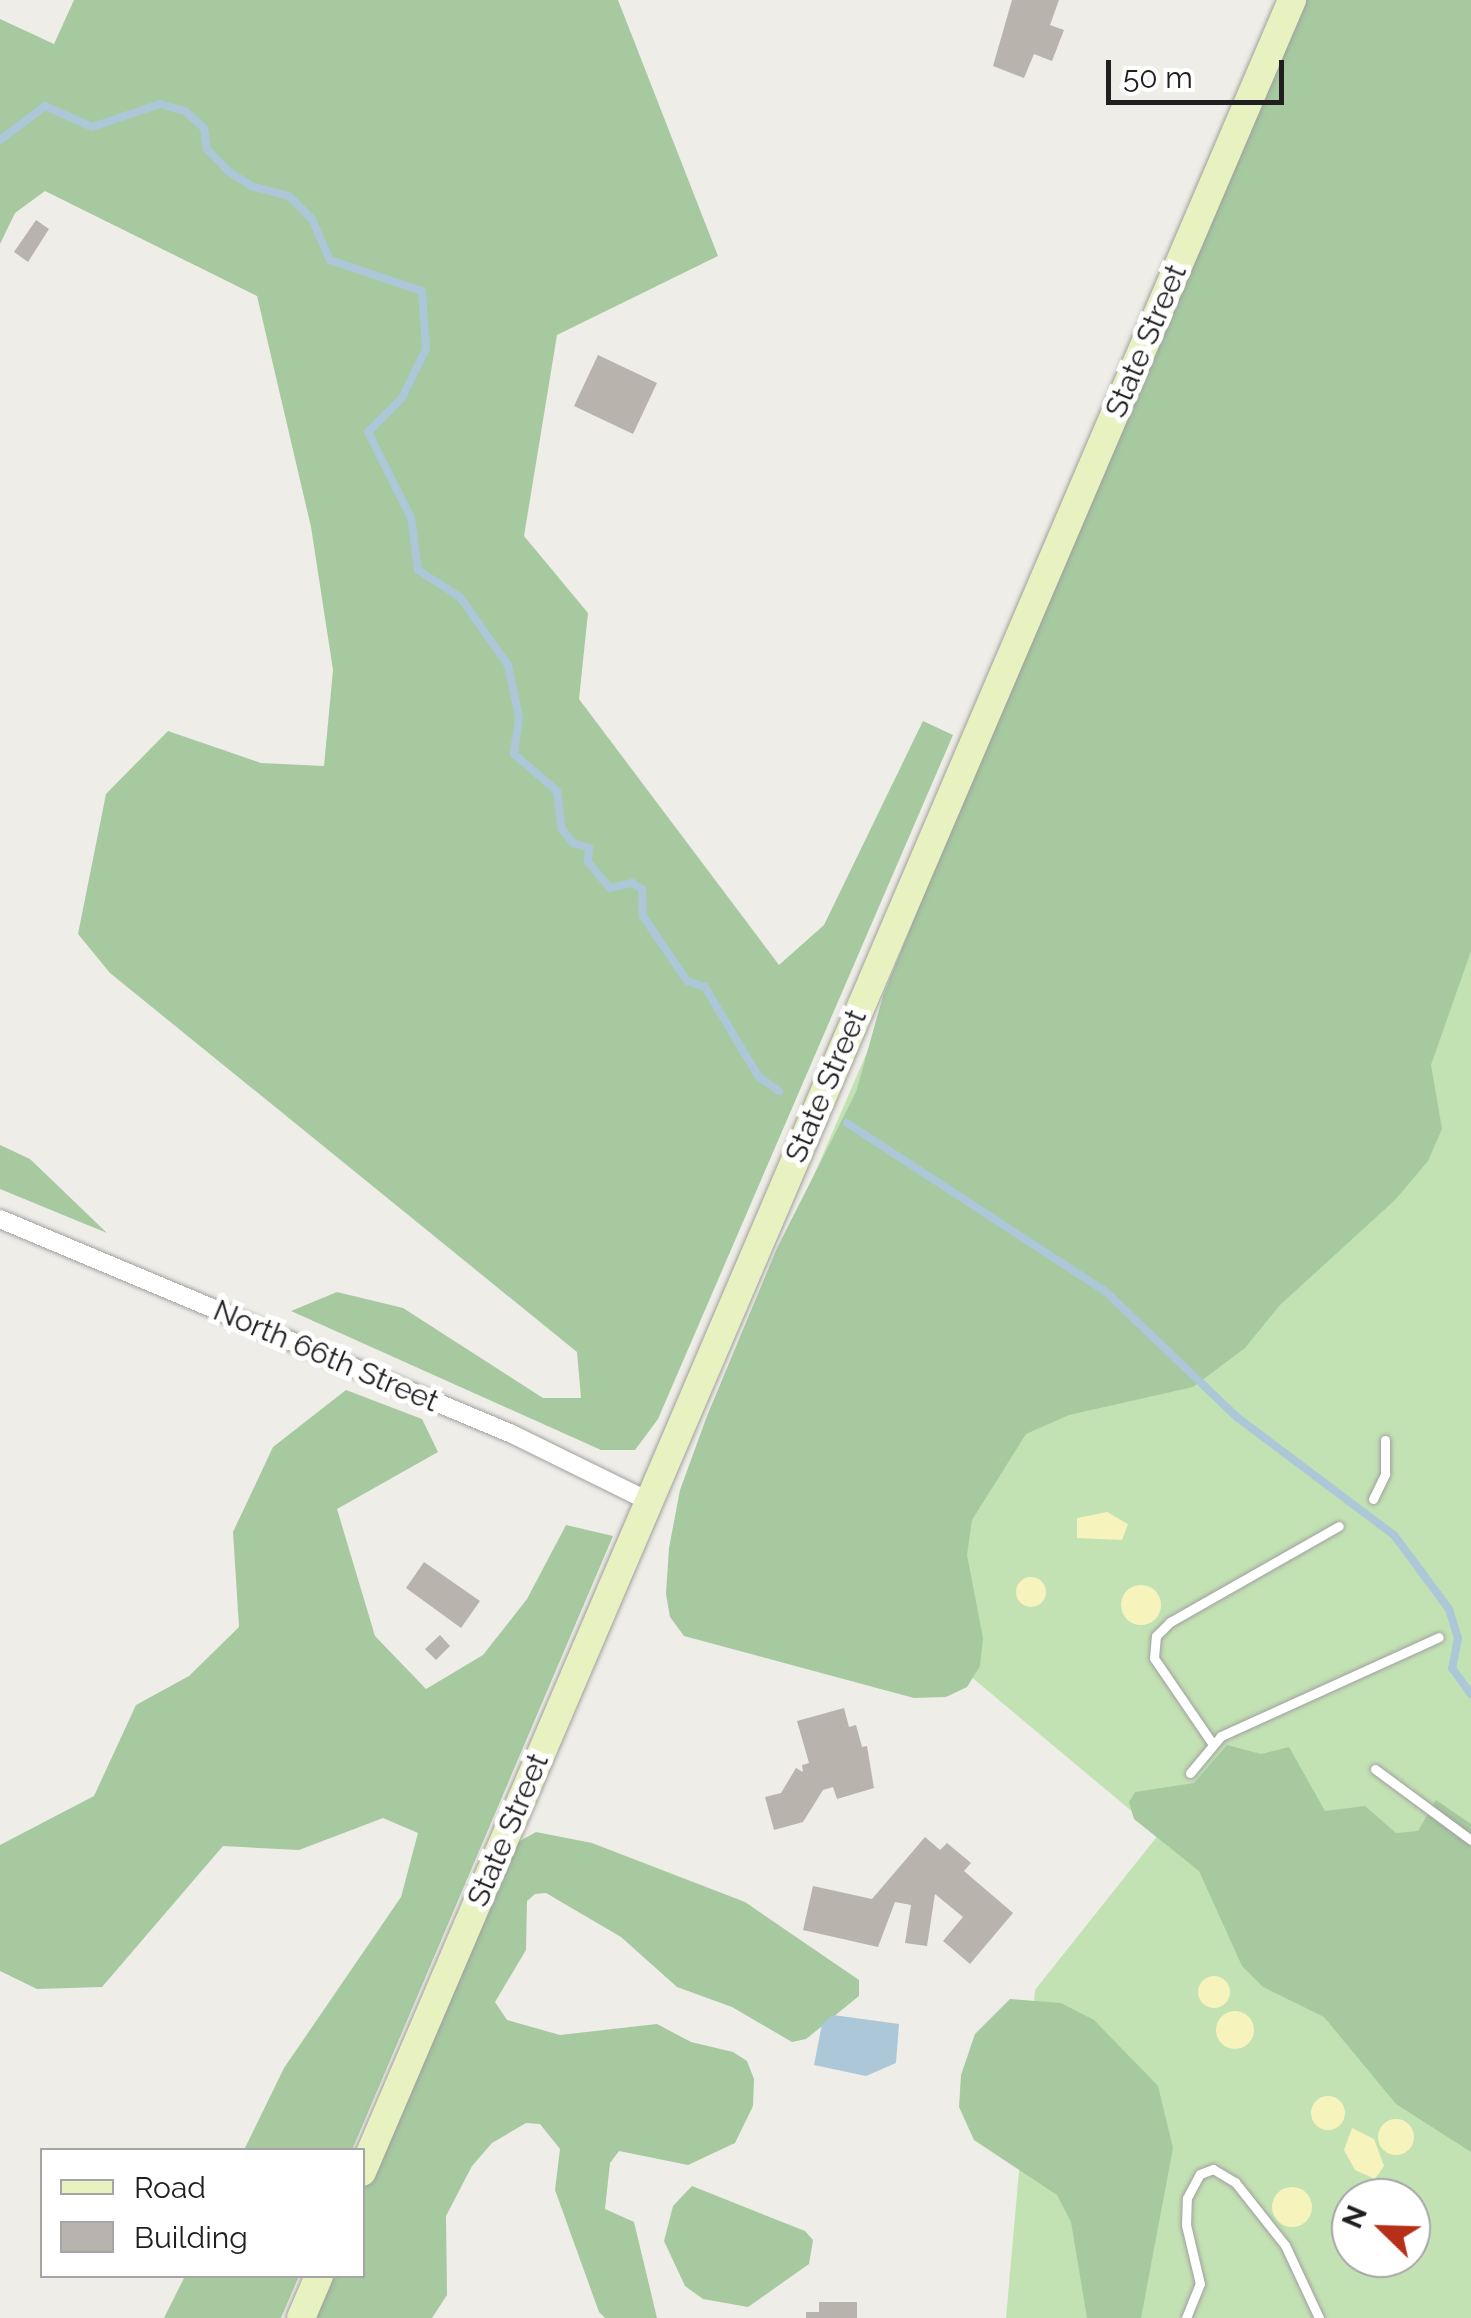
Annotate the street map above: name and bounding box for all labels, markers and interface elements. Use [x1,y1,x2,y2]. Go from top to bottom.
scale bar [1111,40,1288,102]
text: 50 m [1123,60,1193,95]
street label: State Street [1098,259,1194,423]
street label: State Street [778,1004,874,1168]
street label: North 66th Street [208,1292,444,1420]
street label: State Street [460,1748,556,1912]
legend [40,2148,365,2278]
text: Road [134,2170,206,2205]
north arrow [1331,2178,1431,2278]
text: N [1335,2201,1374,2233]
text: Building [134,2220,248,2255]

